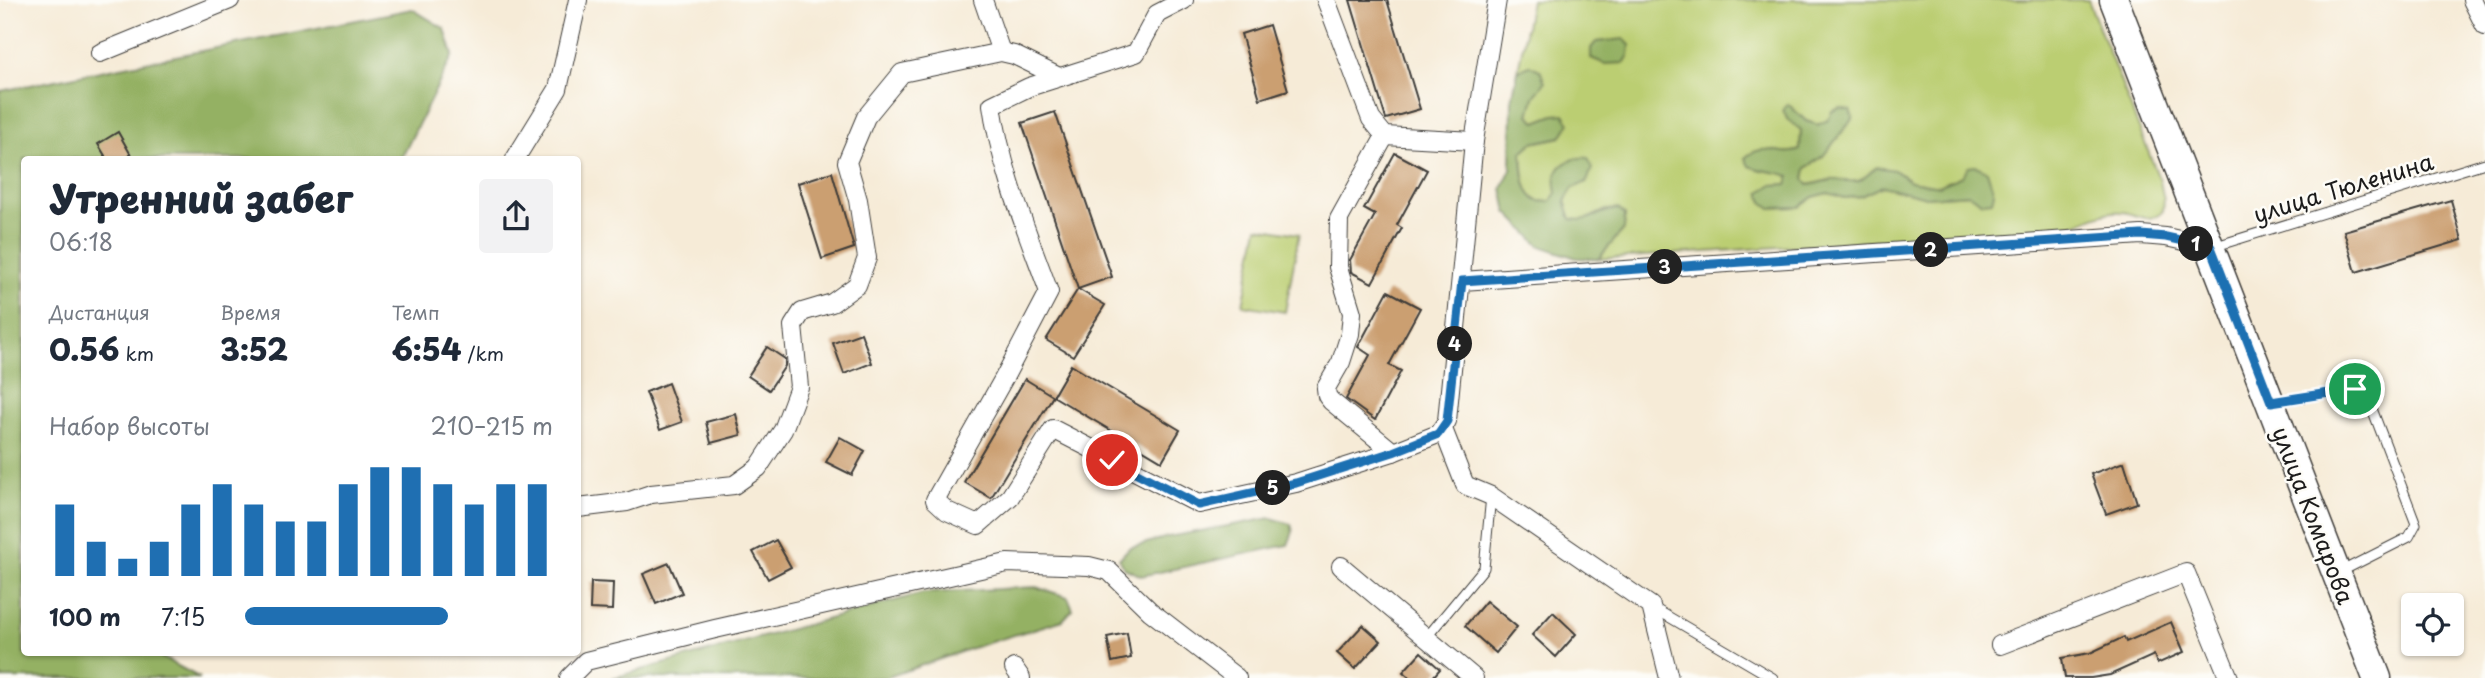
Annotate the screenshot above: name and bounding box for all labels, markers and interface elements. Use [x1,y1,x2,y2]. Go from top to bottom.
street label: улица Тюленина [2249,143,2438,231]
text: Утренний забег [49,169,353,226]
button: share [479,179,553,253]
text: 06:18 [49,224,113,259]
pin: 1 [2178,226,2214,262]
text: 1 [2191,229,2200,257]
pin: 2 [1913,232,1948,268]
text: 2 [1924,235,1937,263]
pin: 3 [1648,250,1682,284]
text: 3 [1658,252,1671,280]
text: Дистанция [49,298,150,326]
text: Время [220,298,281,326]
text: Темп [392,298,440,326]
text: 0.56 [49,326,119,371]
text: 3:52 [220,326,288,371]
text: 6:54 [392,326,461,371]
pin: 4 [1438,326,1472,362]
text: 4 [1448,329,1461,357]
text: km [119,339,154,367]
text: /km [461,339,504,367]
pin [2325,359,2385,419]
icon: arrive [2336,370,2374,408]
text: Набор высоты [49,408,210,443]
text: 210–215 m [431,408,553,443]
street label: улица Комарова [2264,421,2364,610]
pin [1082,430,1142,490]
icon: check [1093,441,1131,479]
pin: 5 [1256,470,1290,505]
text: 5 [1266,473,1279,501]
map controls [2401,593,2464,656]
button: locate [2401,593,2464,656]
text: 100 m [49,599,121,634]
text: 7:15 [161,599,205,634]

